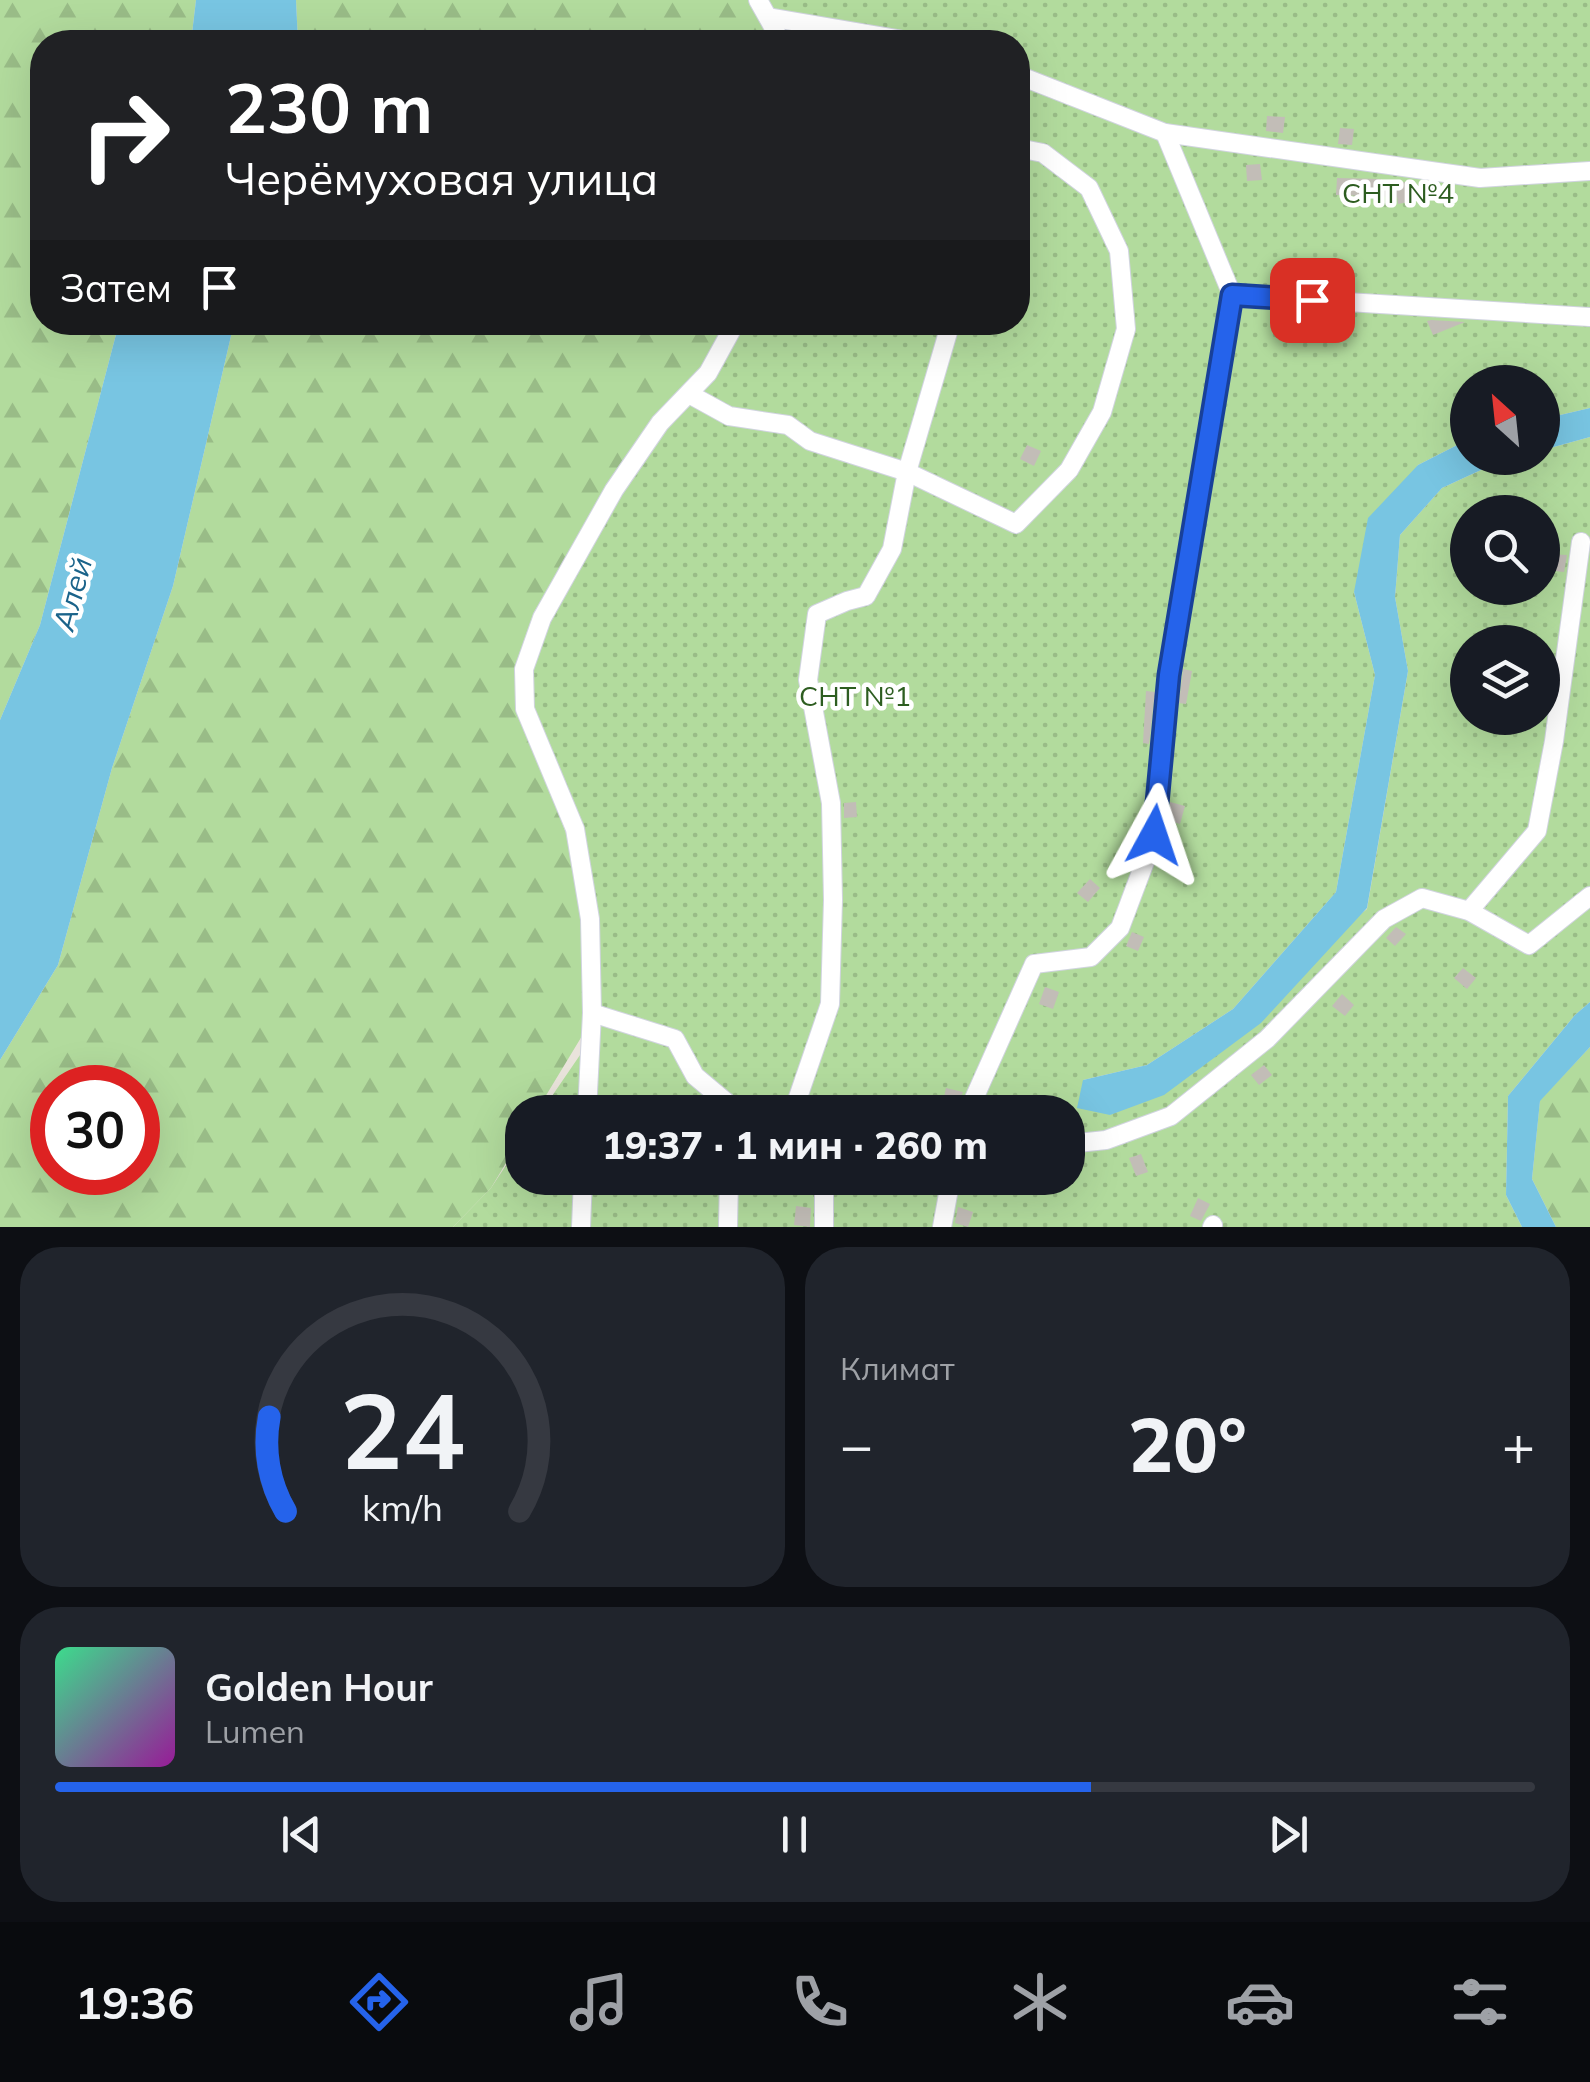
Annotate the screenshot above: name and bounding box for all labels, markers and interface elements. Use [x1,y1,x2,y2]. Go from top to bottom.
text: 230 m [225,63,433,151]
icon: right [60,70,190,200]
text: Черёмуховая улица [225,150,658,206]
park label: СНТ №4 [1342,175,1454,210]
pin [1270,258,1355,343]
icon: arrive [192,260,247,315]
text: Затем [60,264,172,312]
icon: arrive [1285,273,1340,328]
north arrow [1450,365,1560,475]
map controls [1450,365,1560,735]
button: search [1450,495,1560,605]
water label: Алей [44,553,100,635]
button: layers [1450,625,1560,735]
park label: СНТ №1 [799,678,911,713]
position arrow [1102,783,1206,887]
speed limit sign: 30 [30,1065,160,1195]
text: 19:37 · 1 мин · 260 m [602,1121,988,1169]
text: Климат [840,1348,954,1388]
text: 24 [340,1364,465,1495]
text: 20° [1128,1397,1247,1491]
text: − [840,1410,873,1479]
text: + [1502,1410,1535,1479]
text: km/h [362,1485,443,1530]
text: Golden Hour [205,1663,433,1711]
text: Lumen [205,1711,305,1751]
icon: previous [274,1807,329,1862]
icon: pause [767,1807,822,1862]
icon: next [1261,1807,1316,1862]
icon: directions [344,1967,414,2037]
icon: music [564,1967,634,2037]
icon: phone [785,1967,855,2037]
icon: climate [1005,1967,1075,2037]
icon: car [1225,1967,1295,2037]
icon: filters [1445,1967,1515,2037]
text: 19:36 [75,1974,194,2030]

